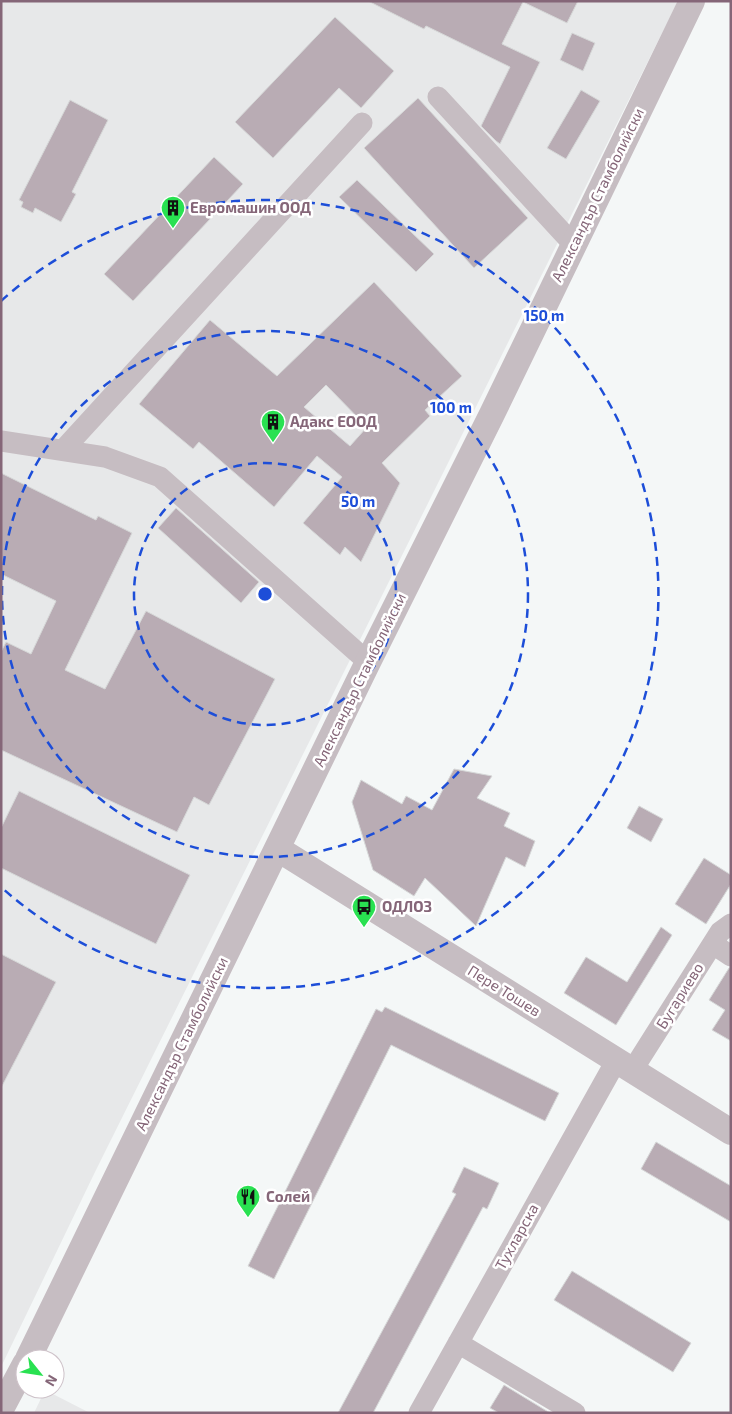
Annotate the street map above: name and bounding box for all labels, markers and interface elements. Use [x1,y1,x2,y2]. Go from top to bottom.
street label: Александър Стамболийски [547,105,647,284]
building icon: Евромашин ООД [160,195,186,229]
place label: Евромашин ООД [190,198,311,216]
text: 150 m [524,306,564,324]
text: 100 m [430,398,472,416]
building icon: Адакс ЕООД [260,409,286,443]
place label: Адакс ЕООД [290,412,377,430]
text: 50 m [341,492,375,510]
centre of rings [256,585,274,603]
street label: Александър Стамболийски [309,590,409,769]
bus stop icon: ОДЛОЗ [351,894,377,928]
place label: ОДЛОЗ [382,897,432,915]
street label: Александър Стамболийски [131,954,231,1133]
street label: Бугариево [652,959,707,1032]
street label: Пере Тошев [465,961,544,1020]
restaurant icon: Солей [235,1184,261,1218]
place label: Солей [266,1187,310,1205]
street label: Тухларска [491,1200,543,1273]
north arrow [15,1349,65,1399]
text: N [42,1372,62,1389]

